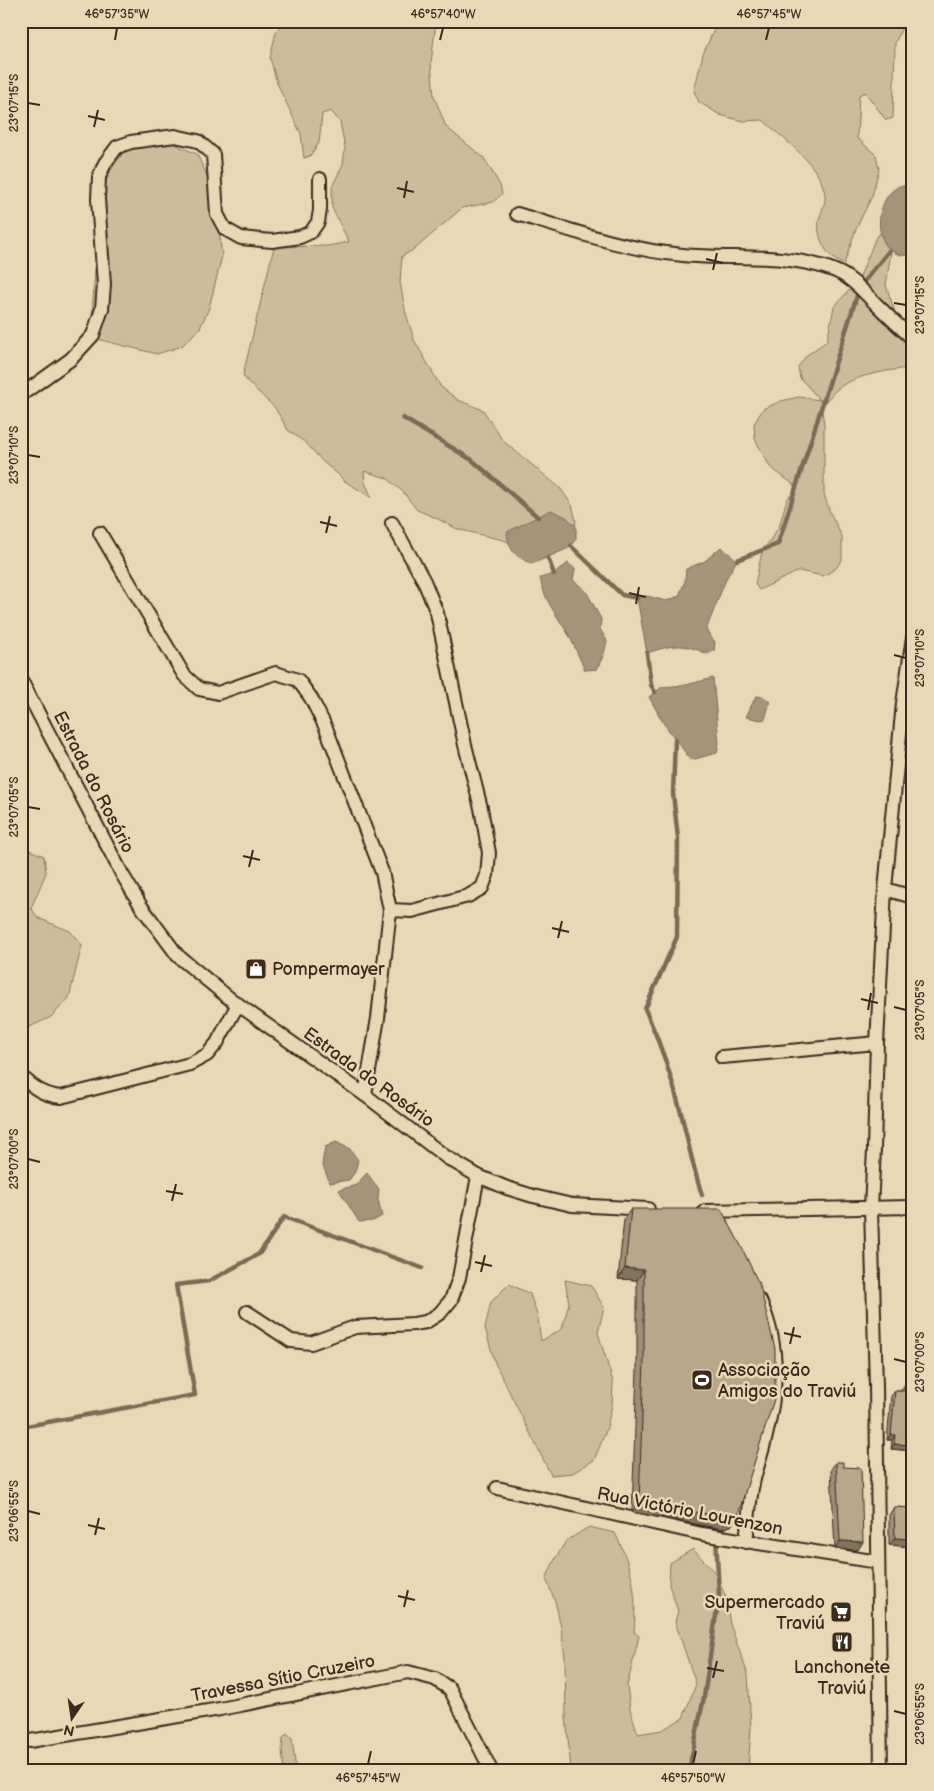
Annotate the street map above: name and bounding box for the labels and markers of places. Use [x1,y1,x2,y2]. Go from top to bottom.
shop icon: Pompermayer [244,957,268,981]
place label: Pompermayer [272,959,385,980]
place label: Associação Amigos do Traviú [718,1360,856,1402]
sports icon: Associação Amigos do Traviú [690,1368,714,1392]
place label: Supermercado Traviú [704,1592,825,1634]
supermarket icon: Supermercado Traviú [829,1600,853,1624]
restaurant icon: Lanchonete Traviú [830,1630,854,1654]
place label: Lanchonete Traviú [794,1657,891,1699]

